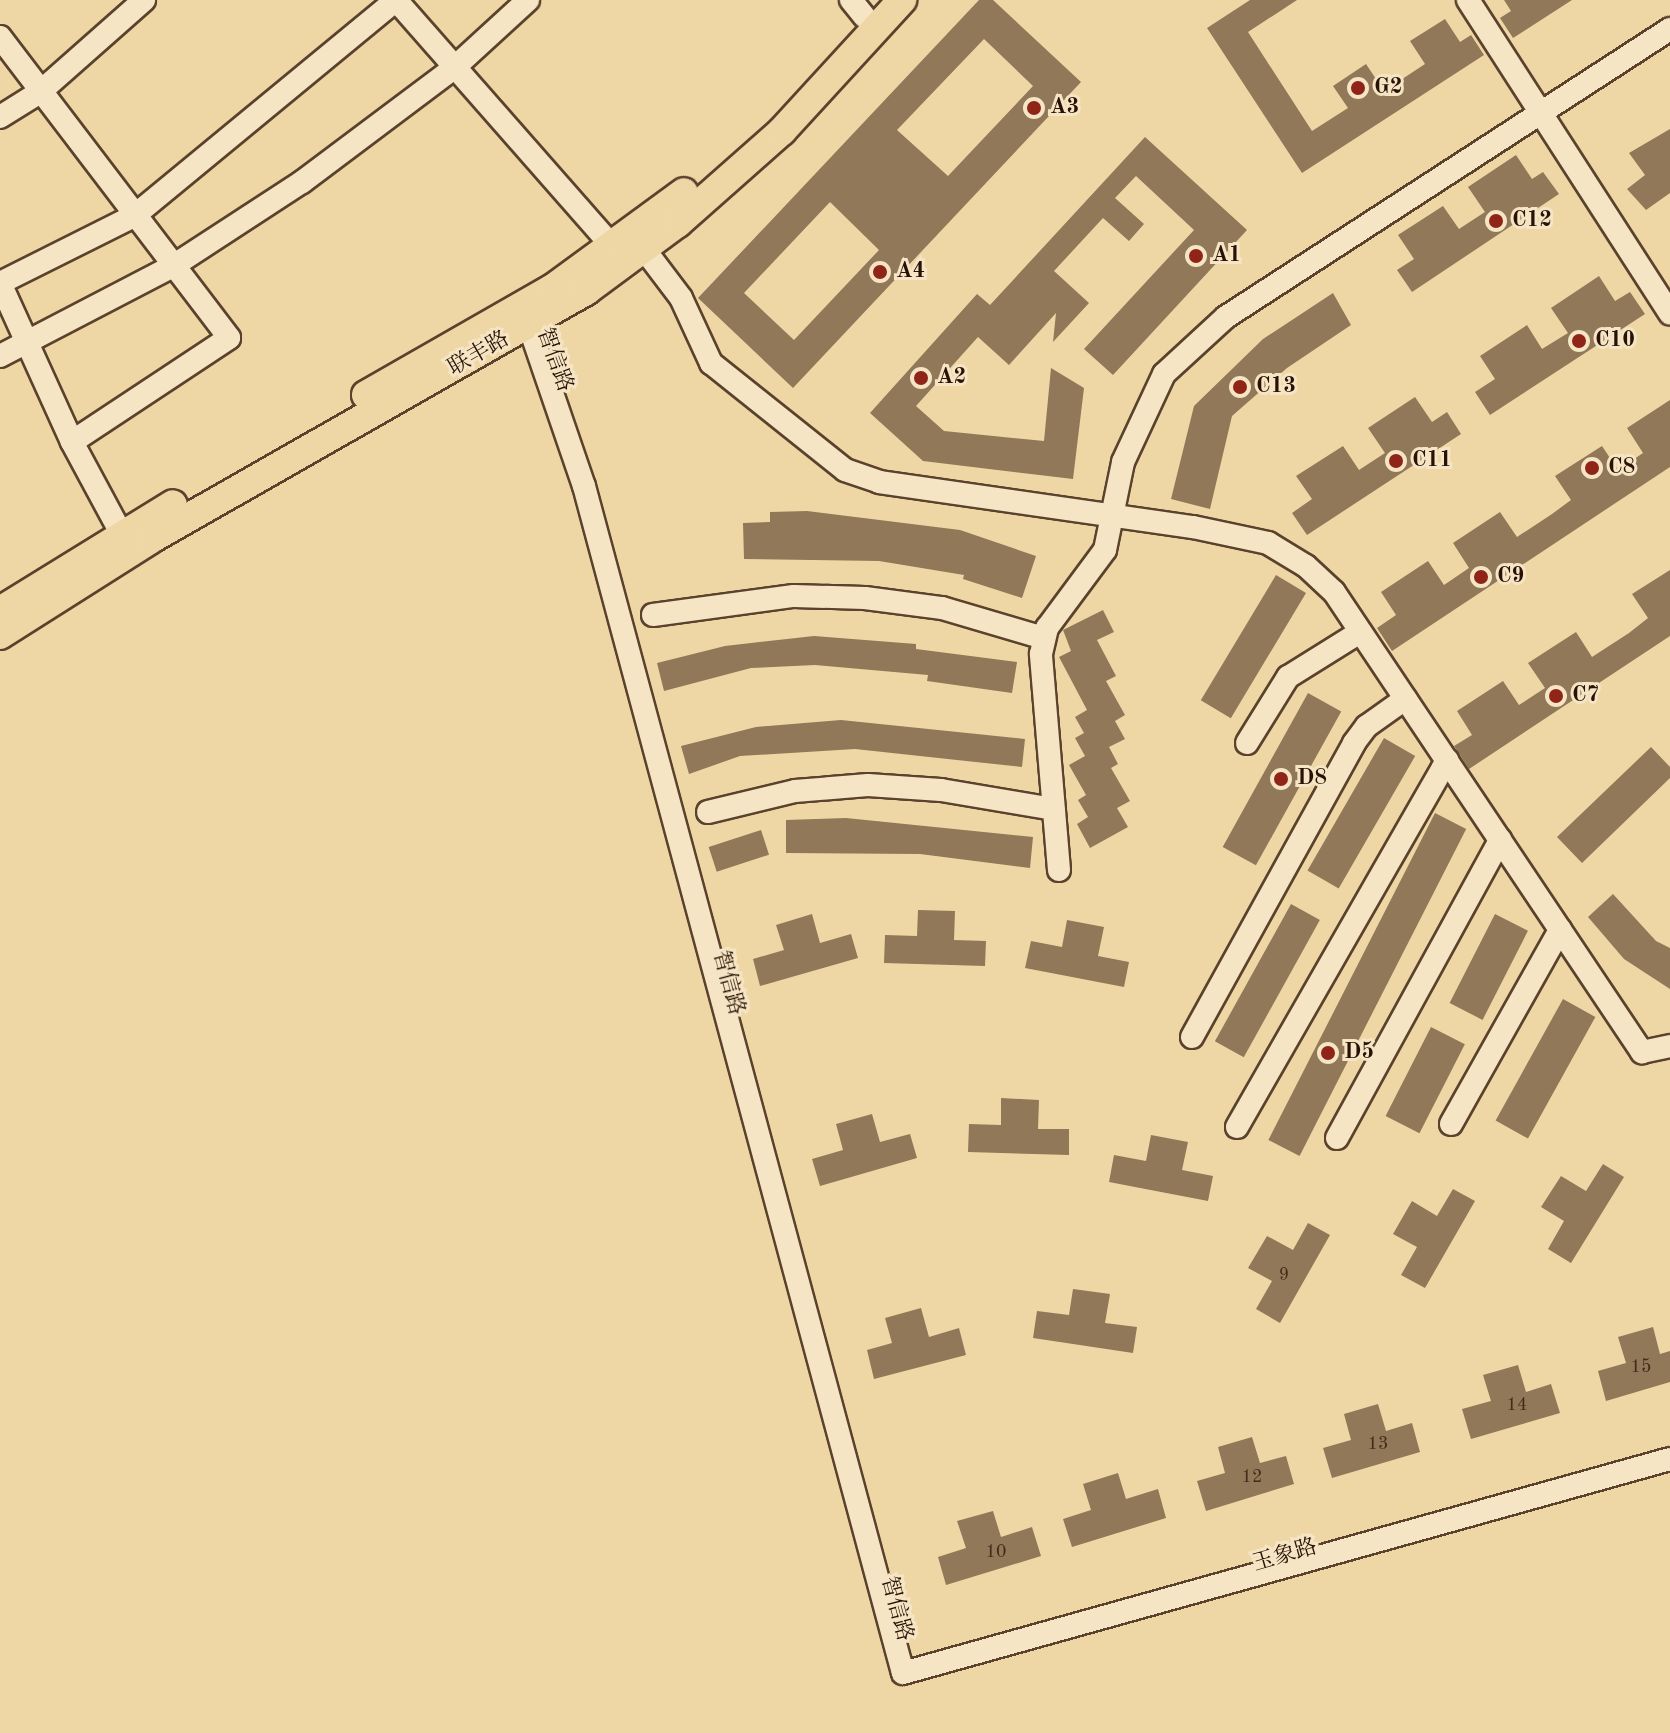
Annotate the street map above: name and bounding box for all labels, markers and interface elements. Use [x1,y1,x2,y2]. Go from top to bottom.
place label: G2 [1374,75,1403,101]
marker: G2 [1349,79,1367,97]
place label: A3 [1050,95,1079,121]
marker: A3 [1025,99,1043,117]
place label: C12 [1512,208,1552,234]
marker: C12 [1487,212,1505,230]
place label: A1 [1212,243,1241,269]
marker: A1 [1187,247,1205,265]
place label: A4 [896,259,925,285]
marker: A4 [871,263,889,281]
street label: 智信路 [530,324,578,396]
street label: 联丰路 [444,326,514,382]
place label: C10 [1595,328,1635,354]
marker: C10 [1570,332,1588,350]
place label: A2 [937,365,966,391]
marker: A2 [912,369,930,387]
place label: C13 [1256,374,1296,400]
marker: C13 [1231,378,1249,396]
place label: C11 [1412,448,1452,474]
marker: C11 [1387,452,1405,470]
place label: C8 [1608,455,1635,481]
marker: C8 [1583,459,1601,477]
place label: C9 [1497,564,1524,590]
marker: C9 [1472,568,1490,586]
place label: C7 [1572,683,1599,709]
marker: C7 [1547,687,1565,705]
place label: D8 [1297,766,1327,792]
marker: D8 [1272,770,1290,788]
street label: 智信路 [707,948,749,1018]
place label: D5 [1344,1040,1374,1066]
marker: D5 [1319,1044,1337,1062]
house number: 9 [1279,1264,1289,1286]
house number: 15 [1631,1356,1651,1378]
house number: 14 [1507,1394,1527,1416]
house number: 13 [1368,1433,1388,1455]
house number: 12 [1242,1466,1262,1488]
street label: 玉象路 [1250,1534,1320,1578]
house number: 10 [986,1541,1006,1563]
street label: 智信路 [875,1574,917,1644]

